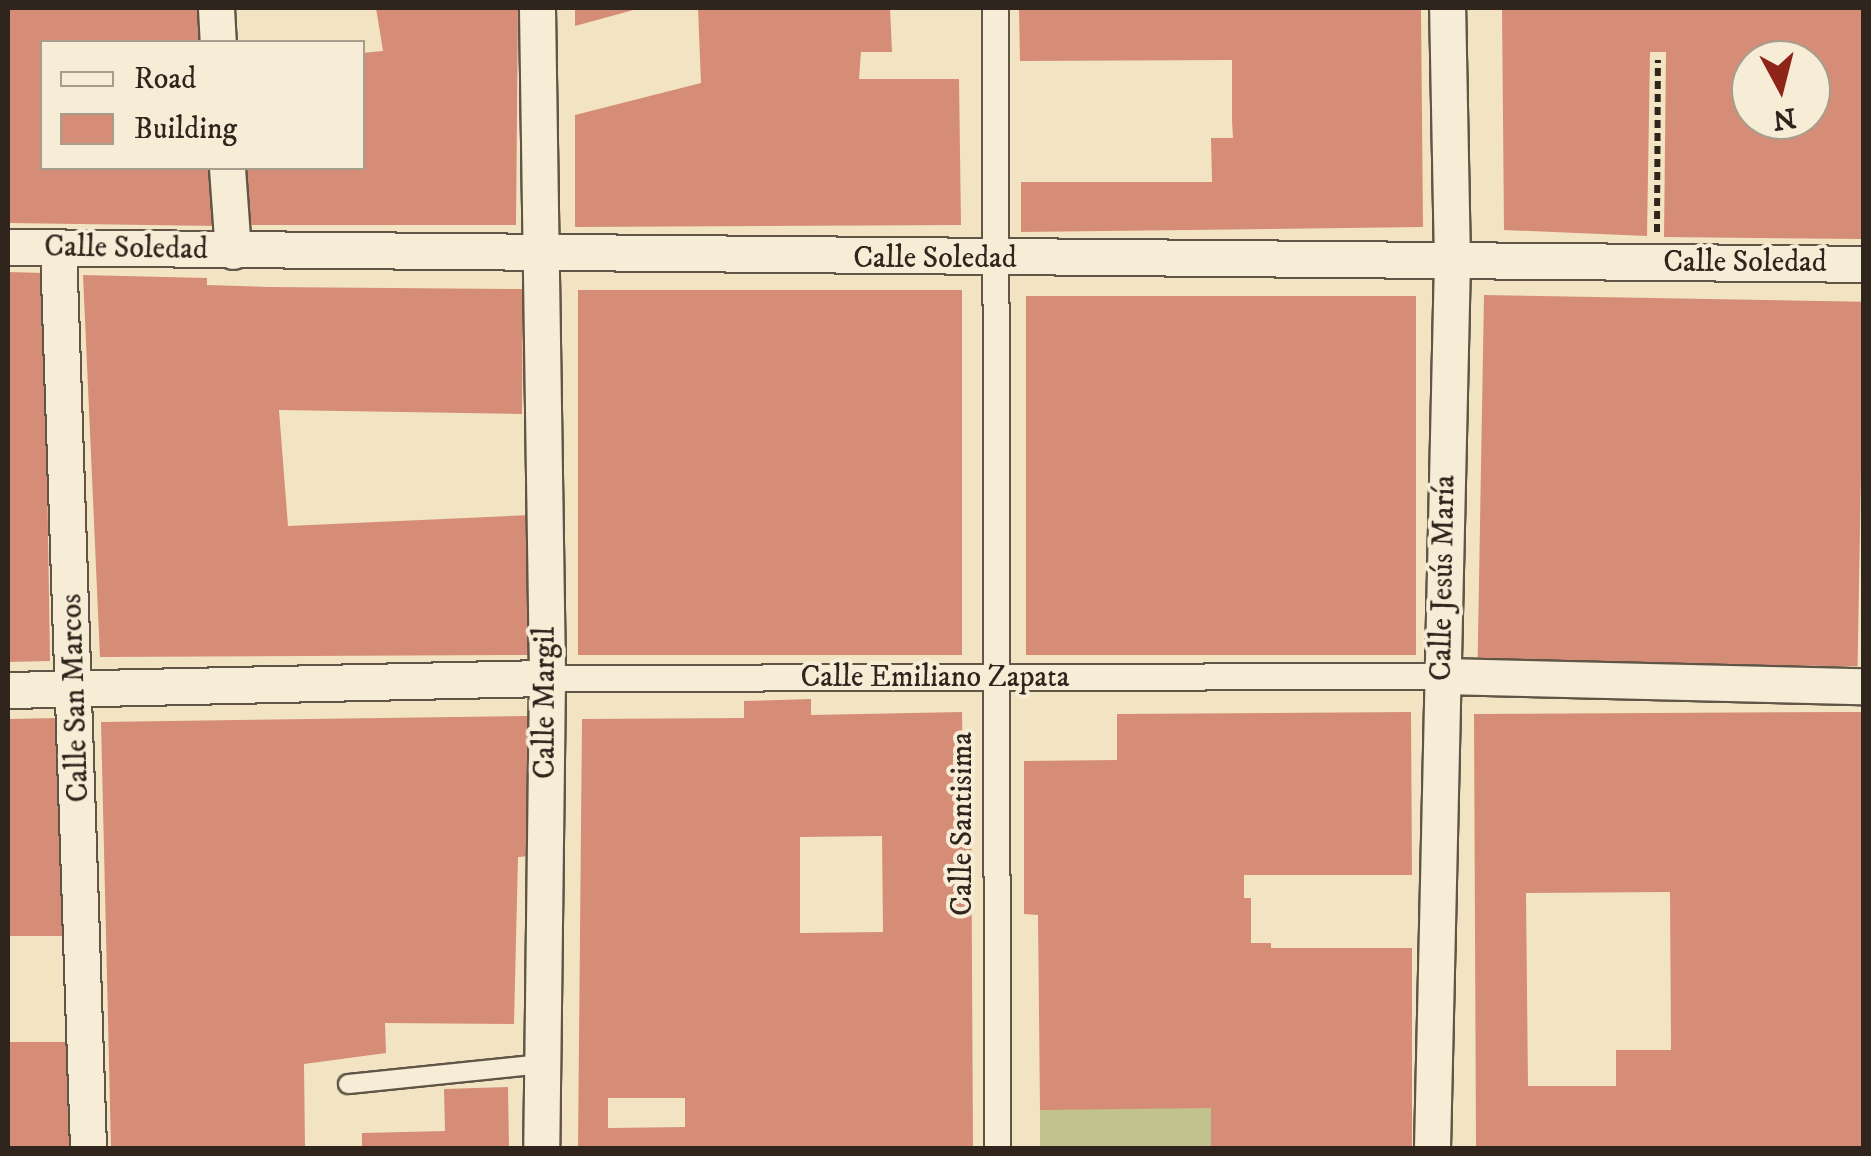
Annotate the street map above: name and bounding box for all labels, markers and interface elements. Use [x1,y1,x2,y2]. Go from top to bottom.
legend [40,40,365,170]
north arrow [1731,40,1831,140]
text: Road [134,61,196,98]
text: N [1771,100,1798,137]
text: Building [134,111,237,148]
street label: Calle Soledad [44,230,208,268]
street label: Calle Soledad [853,241,1017,277]
street label: Calle Soledad [1663,245,1827,281]
street label: Calle Jesús María [1424,475,1464,681]
street label: Calle San Marcos [54,593,98,803]
street label: Calle Margil [528,627,564,779]
street label: Calle Emiliano Zapata [800,660,1070,696]
street label: Calle Santisima [945,732,981,916]

